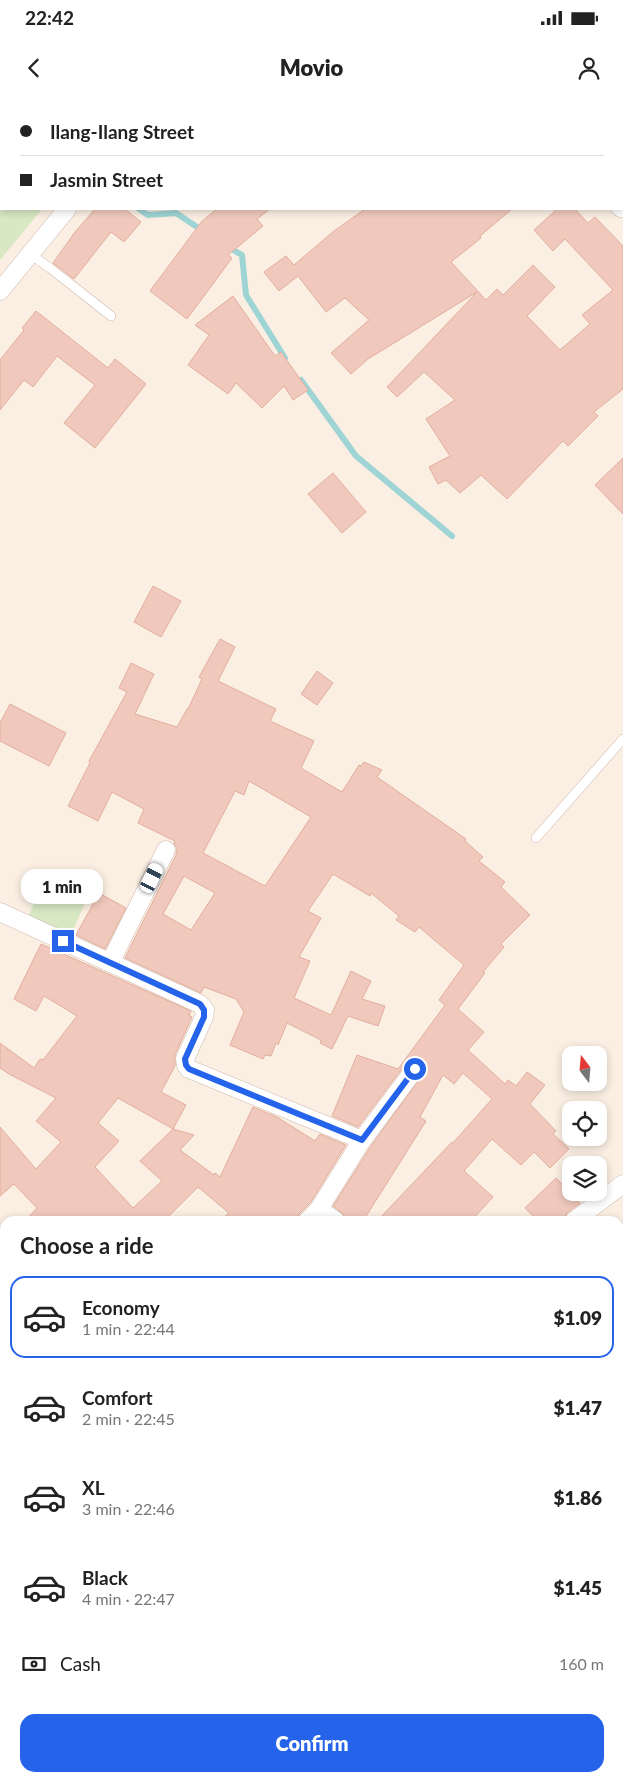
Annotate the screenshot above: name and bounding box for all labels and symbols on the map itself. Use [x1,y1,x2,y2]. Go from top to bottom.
car [138,861,165,895]
callout: 1 min [22,868,104,904]
route end [52,930,74,952]
north arrow [562,1046,608,1091]
route start [404,1058,426,1080]

